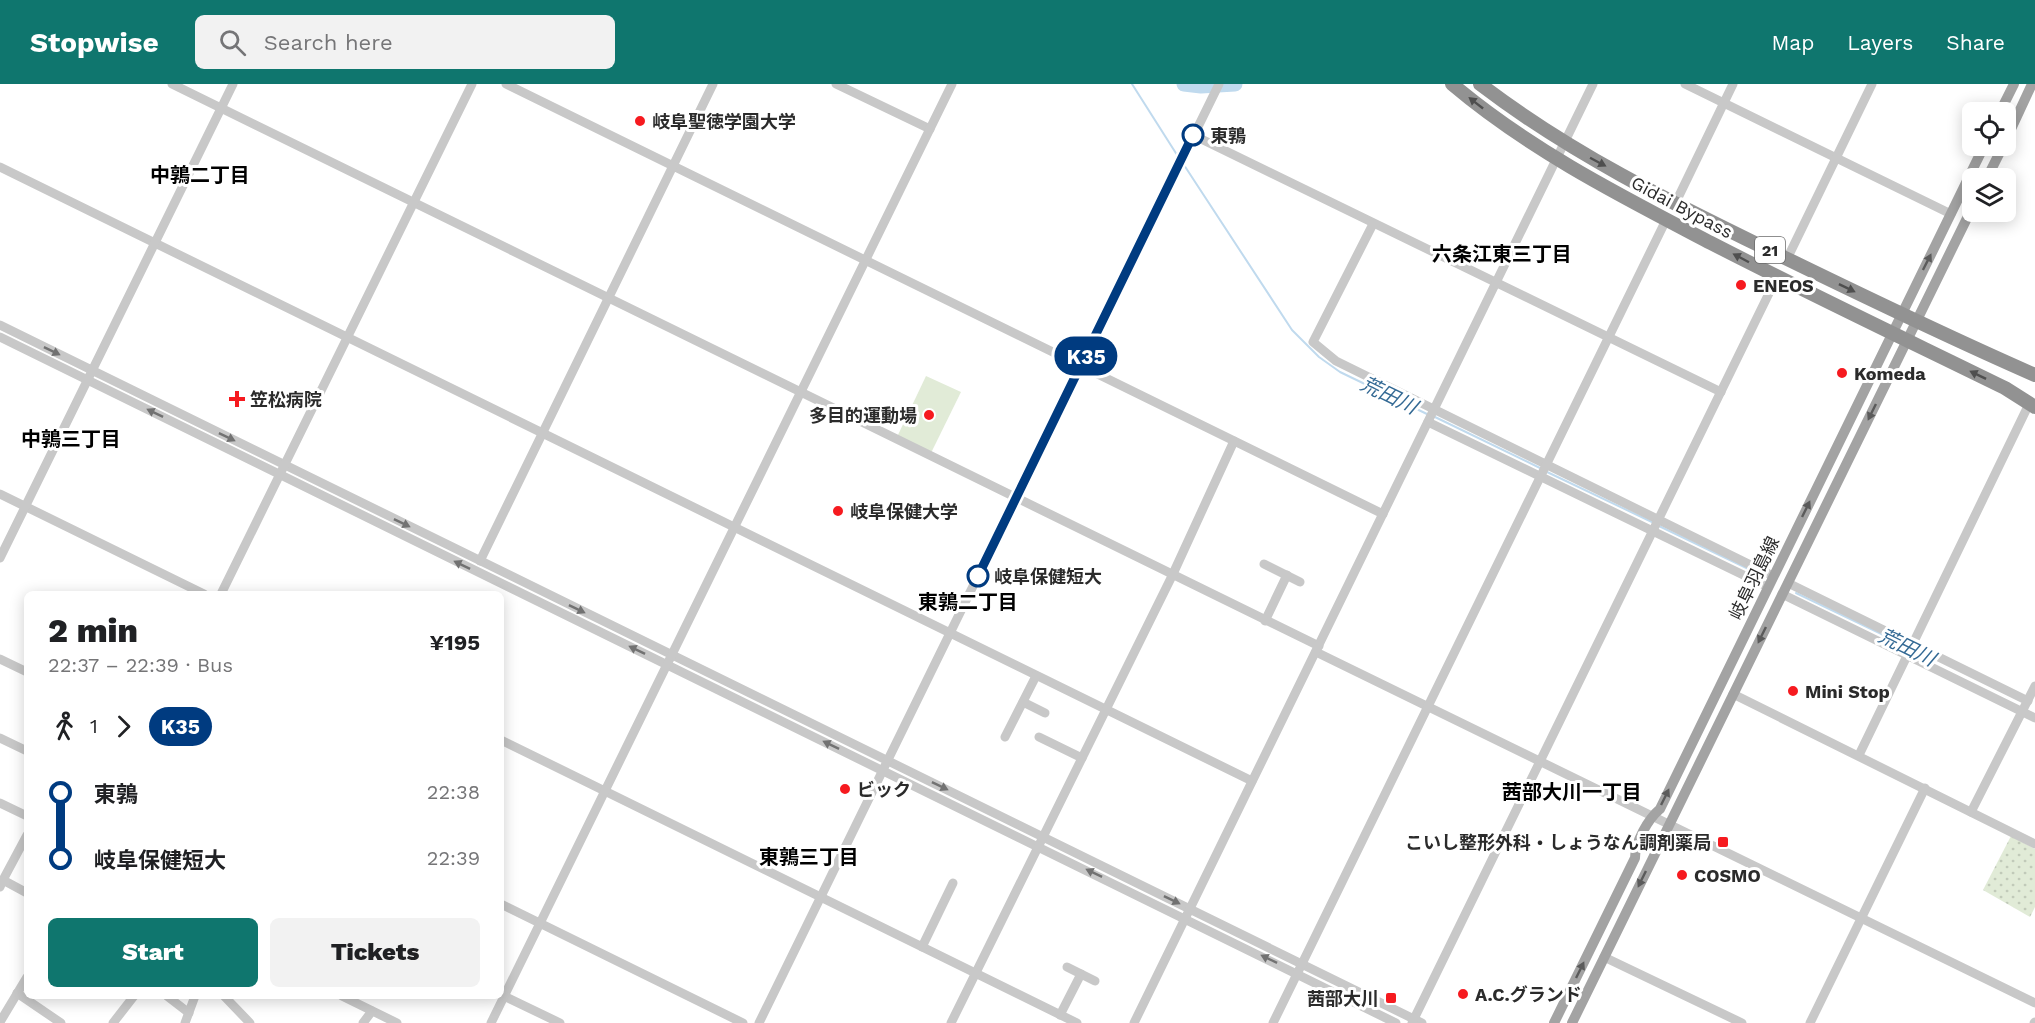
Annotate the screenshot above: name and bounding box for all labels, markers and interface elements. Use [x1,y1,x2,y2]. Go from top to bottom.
search box [195,15,615,69]
text: Stopwise [30,26,159,59]
icon: search [216,26,249,59]
text: Search here [264,30,393,55]
text: Map [1771,30,1814,55]
text: Layers [1847,30,1913,55]
text: Share [1946,30,2005,55]
one-way arrow [1469,98,1484,110]
map controls [1962,102,2016,222]
button: locate [1962,102,2016,156]
place label: 岐阜聖徳学園大学 [652,111,796,132]
marker: 岐阜聖徳学園大学 [633,114,647,128]
marker: 東鶉 [1182,124,1204,146]
place label: 東鶉 [1210,125,1246,146]
one-way arrow [1590,157,1607,167]
district label: 中鶉二丁目 [150,163,250,187]
button: layers [1962,168,2016,222]
street label: Gidai Bypass [1628,172,1736,242]
road number: 21 [1755,237,1785,263]
district label: 六条江東三丁目 [1432,242,1572,266]
one-way arrow [1733,254,1750,263]
one-way arrow [1922,254,1932,271]
place label: ENEOS [1753,275,1814,296]
marker: ENEOS [1734,278,1748,292]
one-way arrow [1839,284,1856,293]
line badge: K35 [1052,336,1120,376]
text: K35 [1066,344,1106,369]
one-way arrow [44,346,61,355]
place label: Komeda [1854,363,1926,384]
marker: Komeda [1835,366,1849,380]
one-way arrow [1970,370,1987,379]
water label: 荒田川 [1357,371,1423,420]
place label: 笠松病院 [250,389,322,410]
marker: 笠松病院 [228,390,246,408]
one-way arrow [1867,403,1876,420]
place label: 多目的運動場 [809,405,917,426]
one-way arrow [146,408,163,418]
marker: 多目的運動場 [922,408,936,422]
district label: 中鶉三丁目 [21,427,121,451]
one-way arrow [219,432,236,441]
one-way arrow [1802,500,1811,517]
place label: 岐阜保健大学 [850,501,958,522]
marker: 岐阜保健大学 [831,504,845,518]
one-way arrow [394,518,411,527]
street label: 岐阜羽島線 [1725,533,1783,623]
one-way arrow [453,560,470,569]
marker: 岐阜保健短大 [967,565,989,587]
place label: 岐阜保健短大 [994,566,1102,587]
district label: 東鶉二丁目 [918,590,1018,614]
one-way arrow [569,604,586,613]
text: 2 min [48,611,138,650]
water label: 荒田川 [1875,623,1941,672]
one-way arrow [1757,627,1767,644]
text: ¥195 [430,630,480,655]
one-way arrow [629,645,646,654]
text: 22:37 – 22:39 · Bus [48,653,233,677]
place label: Mini Stop [1805,681,1890,702]
marker: Mini Stop [1786,684,1800,698]
icon: walk [48,710,81,743]
icon: forward [107,710,140,743]
text: 1 [90,714,98,738]
text: K35 [161,714,200,739]
one-way arrow [823,740,840,749]
place label: ビック [857,779,911,800]
text: 22:38 [427,780,480,804]
district label: 茜部大川一丁目 [1502,780,1642,804]
one-way arrow [932,781,949,790]
text: 東鶉 [94,782,138,807]
marker: ビック [838,782,852,796]
one-way arrow [1661,789,1670,806]
place label: こいし整形外科・しょうなん調剤薬局 [1405,832,1711,853]
marker: こいし整形外科・しょうなん調剤薬局 [1716,835,1730,849]
district label: 東鶉三丁目 [759,845,859,869]
text: 22:39 [427,846,480,870]
text: 岐阜保健短大 [94,848,226,873]
place label: COSMO [1694,865,1761,886]
marker: COSMO [1675,868,1689,882]
one-way arrow [1085,869,1102,878]
one-way arrow [1638,870,1647,887]
one-way arrow [1163,895,1180,904]
button: Start [48,918,258,987]
button: Tickets [270,918,480,987]
one-way arrow [1260,955,1277,964]
one-way arrow [1575,962,1584,979]
place label: A.C.グランド [1475,984,1582,1005]
marker: A.C.グランド [1456,987,1470,1001]
place label: 茜部大川 [1307,988,1379,1009]
marker: 茜部大川 [1384,991,1398,1005]

